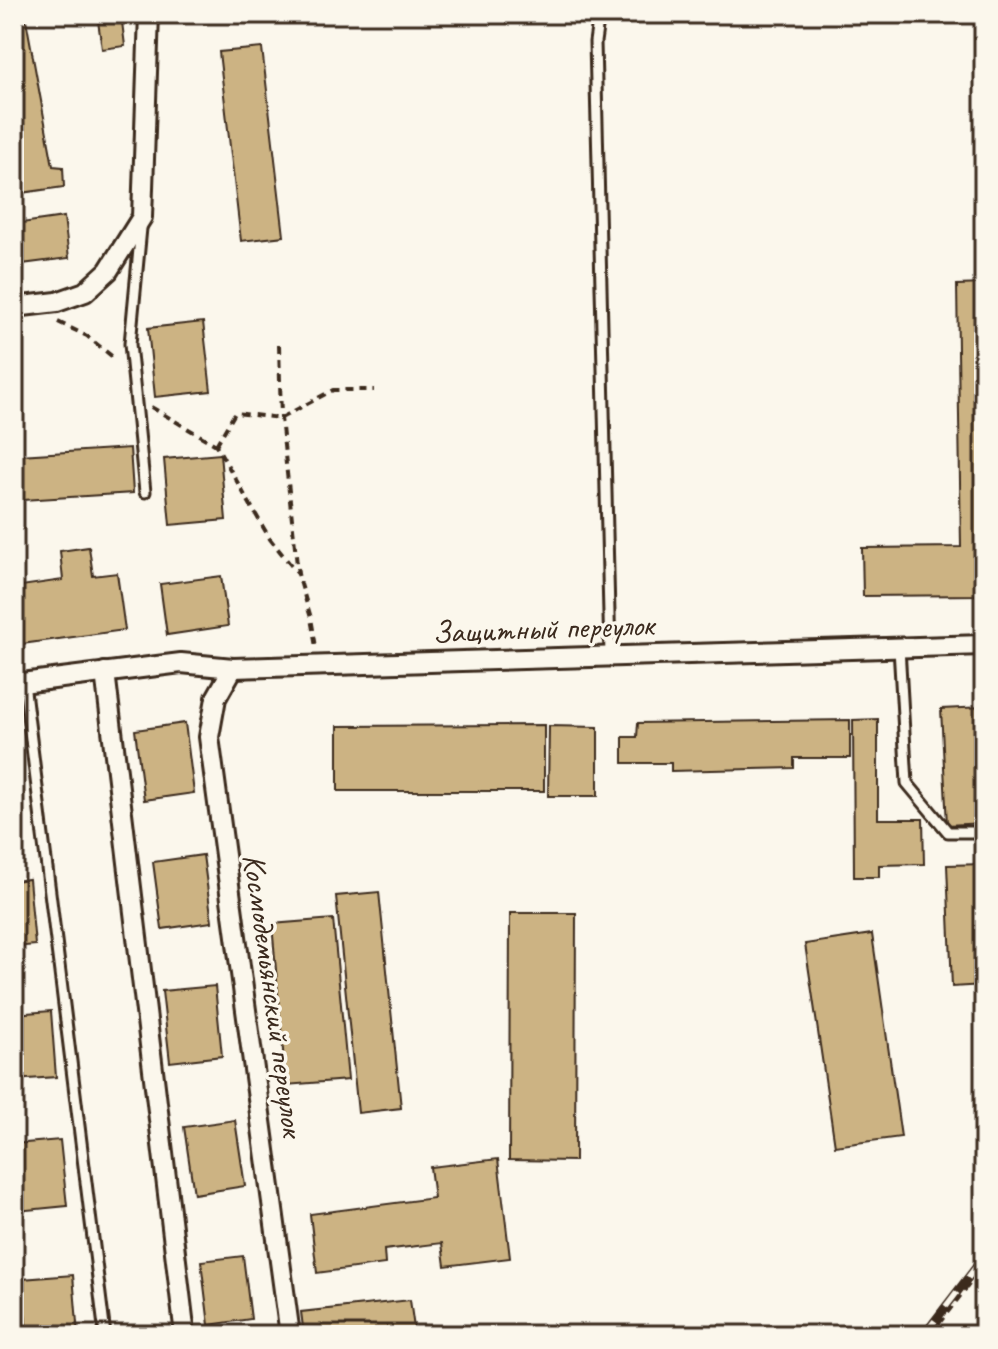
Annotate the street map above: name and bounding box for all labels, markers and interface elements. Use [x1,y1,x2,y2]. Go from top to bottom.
street label: Защитный переулок [432,604,658,653]
street label: Космодемьянский переулок [233,851,314,1142]

